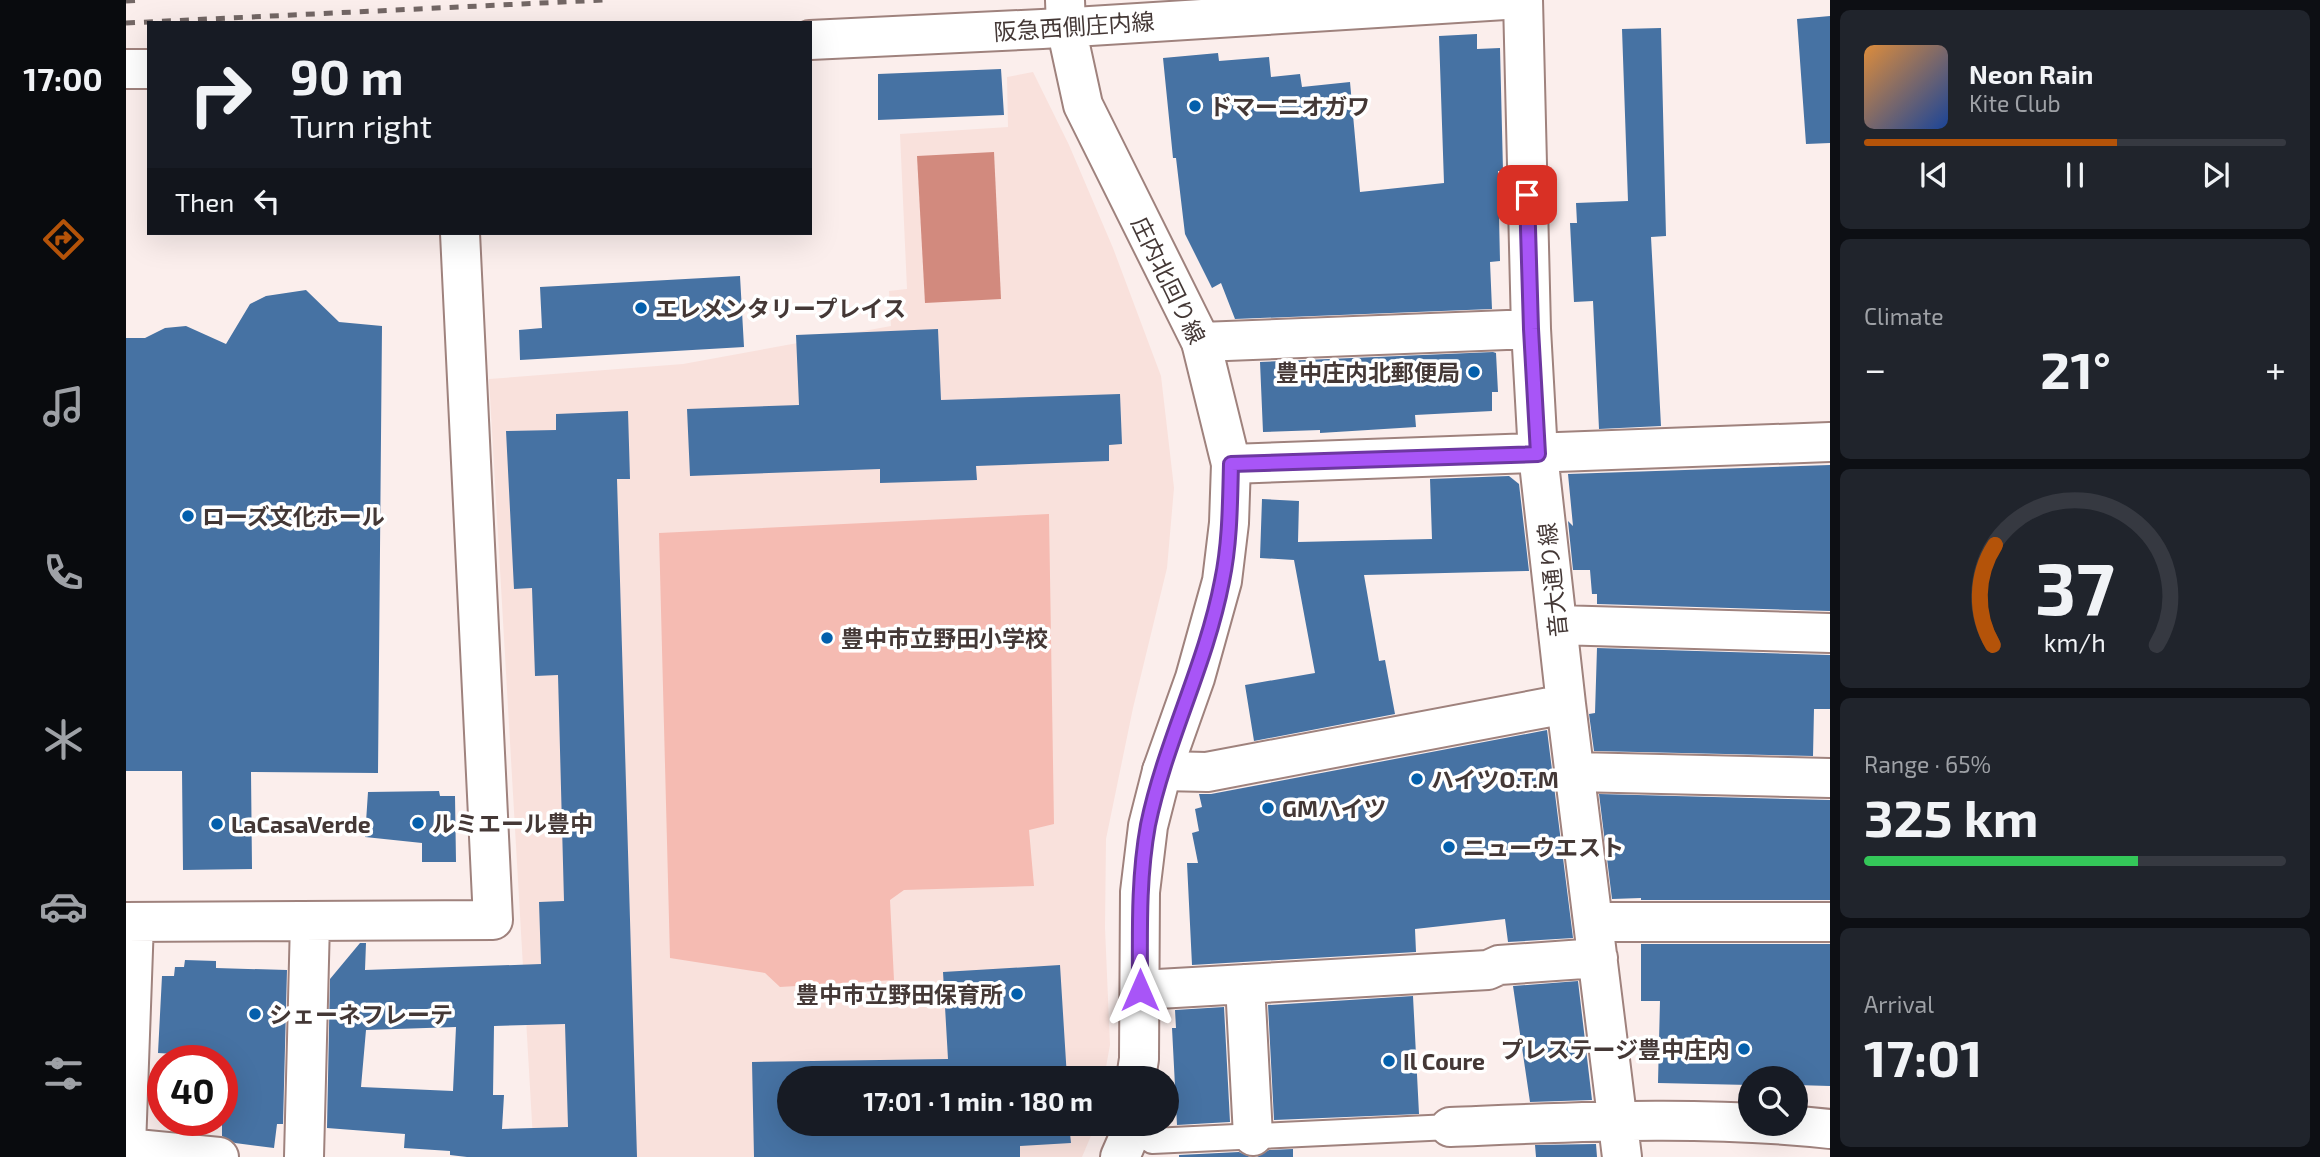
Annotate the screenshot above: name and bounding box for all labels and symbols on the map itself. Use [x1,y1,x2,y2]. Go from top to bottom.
street label: 阪急西側庄内線 [993,6,1155,46]
place label: ドマーニオガワ [1209,92,1370,120]
marker: ドマーニオガワ [1187,98,1203,114]
pin [1497,165,1557,225]
street label: 庄内北回り線 [1126,212,1212,348]
place label: エレメンタリープレイス [655,294,906,322]
marker: エレメンタリープレイス [633,300,649,316]
place label: 豊中庄内北郵便局 [1276,358,1460,386]
marker: 豊中庄内北郵便局 [1466,364,1482,380]
place label: ローズ文化ホール [202,502,385,530]
marker: ローズ文化ホール [180,508,196,524]
street label: 音大通り線 [1532,521,1572,639]
place label: 豊中市立野田小学校 [841,624,1048,652]
marker: 豊中市立野田小学校 [819,630,835,646]
place label: ハイツO.T.M [1431,765,1559,793]
marker: ハイツO.T.M [1409,771,1425,787]
place label: GMハイツ [1282,794,1387,822]
marker: GMハイツ [1260,800,1276,816]
place label: ルミエール豊中 [432,809,593,837]
place label: LaCasaVerde [231,810,371,838]
marker: ルミエール豊中 [410,815,426,831]
marker: LaCasaVerde [209,816,225,832]
place label: ニューウエスト [1463,833,1624,861]
marker: ニューウエスト [1441,839,1457,855]
position arrow [1103,953,1177,1027]
place label: 豊中市立野田保育所 [796,980,1003,1008]
marker: 豊中市立野田保育所 [1009,986,1025,1002]
place label: シェーネフレーテ [269,1000,453,1028]
marker: シェーネフレーテ [247,1006,263,1022]
place label: プレステージ豊中庄内 [1500,1035,1730,1063]
marker: プレステージ豊中庄内 [1736,1041,1752,1057]
speed limit sign: 40 [147,1045,238,1136]
place label: Il Coure [1403,1047,1485,1075]
marker: Il Coure [1381,1053,1397,1069]

